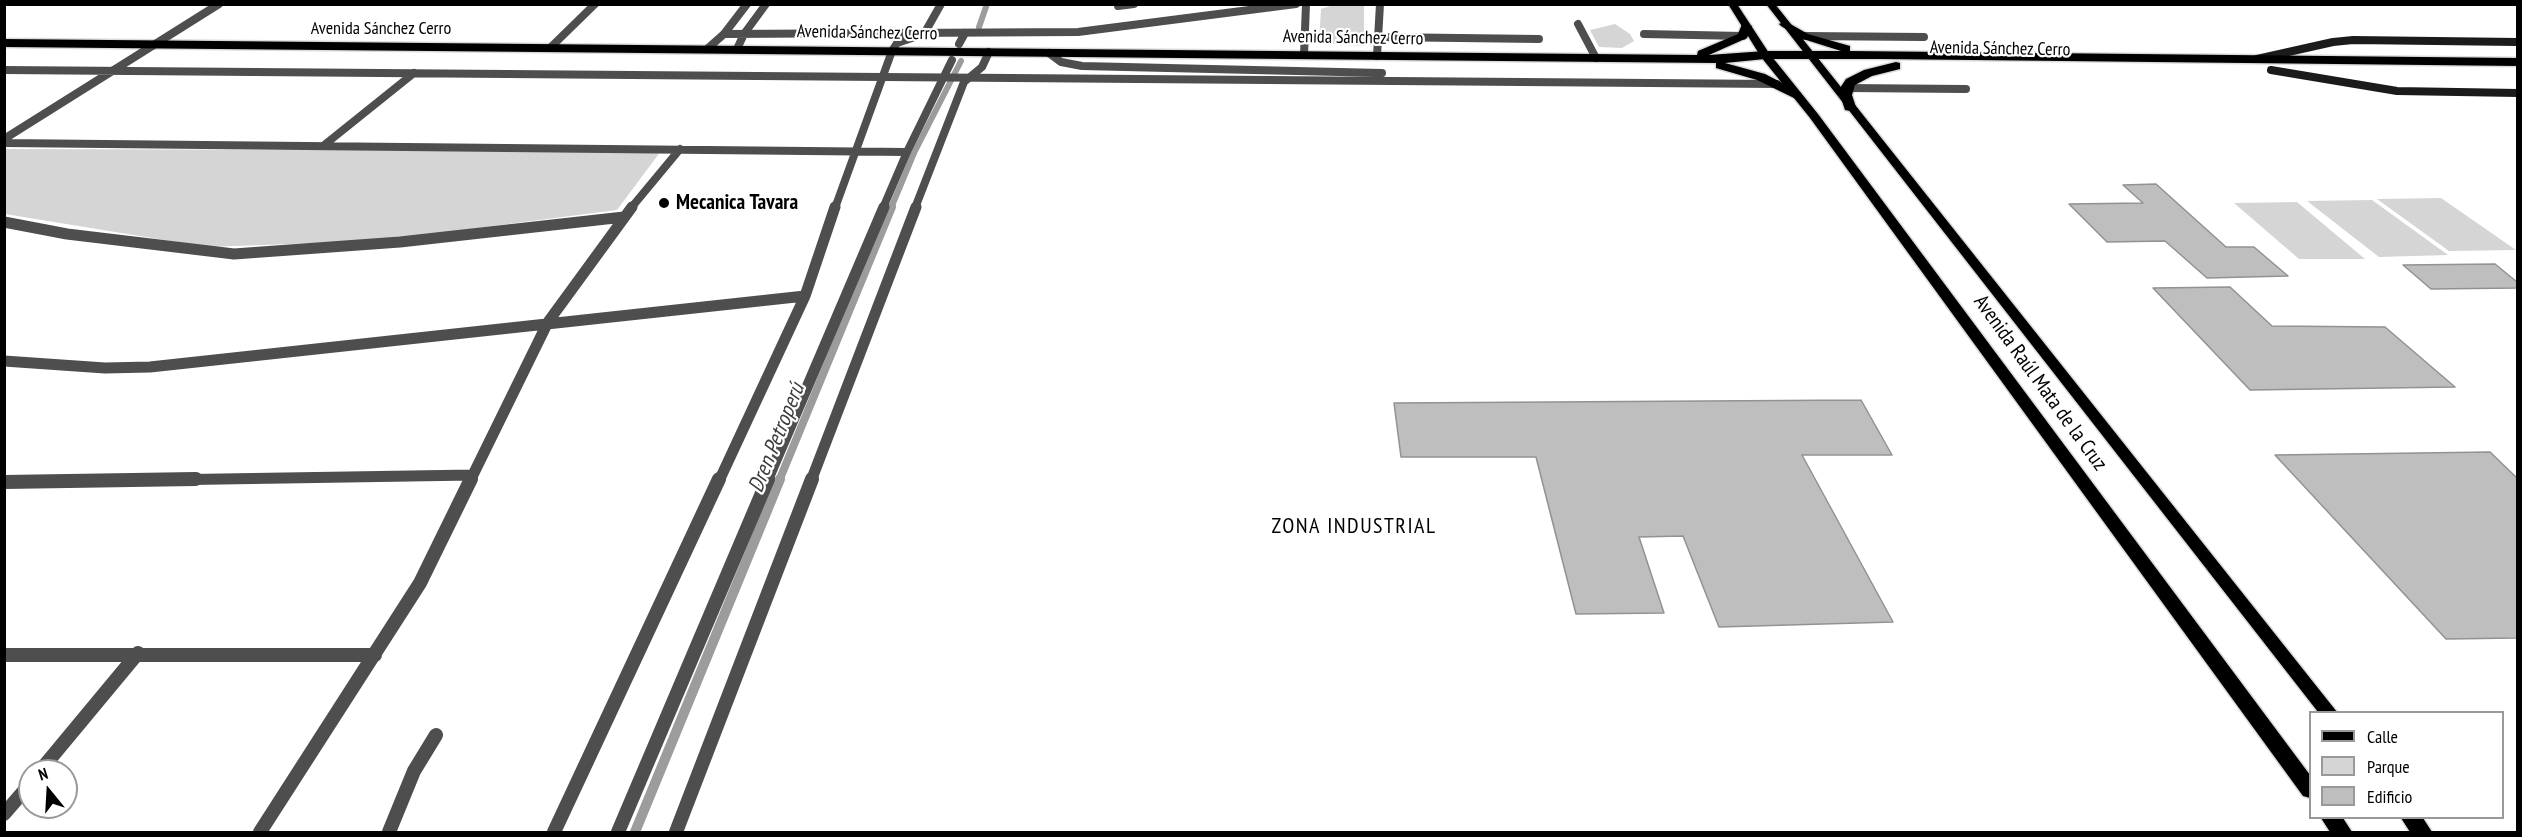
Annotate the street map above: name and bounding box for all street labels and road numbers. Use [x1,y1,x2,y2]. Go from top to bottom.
street label: Avenida Sánchez Cerro [311,18,451,40]
street label: Avenida Sánchez Cerro [797,21,937,45]
street label: Avenida Sánchez Cerro [1283,26,1423,50]
street label: Avenida Sánchez Cerro [1930,37,2070,61]
street label: Avenida Raúl Mata de la Cruz [1968,290,2112,476]

